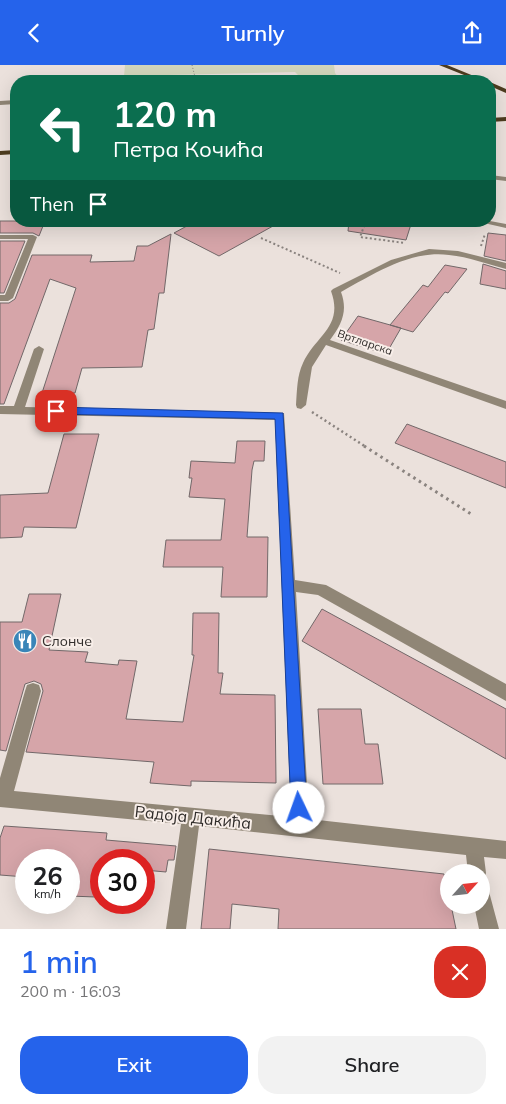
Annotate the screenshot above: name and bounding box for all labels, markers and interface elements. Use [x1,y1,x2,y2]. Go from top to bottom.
icon: back [20,19,48,47]
text: Turnly [221,19,285,47]
icon: share [458,19,486,47]
text: 120 m [113,92,217,136]
icon: left [30,95,95,160]
text: Петра Кочића [113,135,264,163]
icon: arrive [84,190,112,218]
text: Then [30,192,74,216]
street label: Вртларска [336,326,394,358]
pin [35,390,77,432]
icon: arrive [42,397,70,425]
restaurant icon: Слонче [12,628,38,654]
place label: Слонче [42,632,92,650]
position arrow [272,781,324,833]
street label: Радоја Дакића [134,801,252,833]
speed limit sign: 30 [90,849,155,914]
text: 26 [32,860,63,891]
north arrow [440,864,490,914]
map controls [440,864,490,914]
text: km/h [34,886,61,901]
text: 1 min [20,943,98,981]
button: close [434,946,486,998]
text: 200 m · 16:03 [20,981,121,1001]
button: Exit [20,1036,248,1094]
button: Share [258,1036,486,1094]

